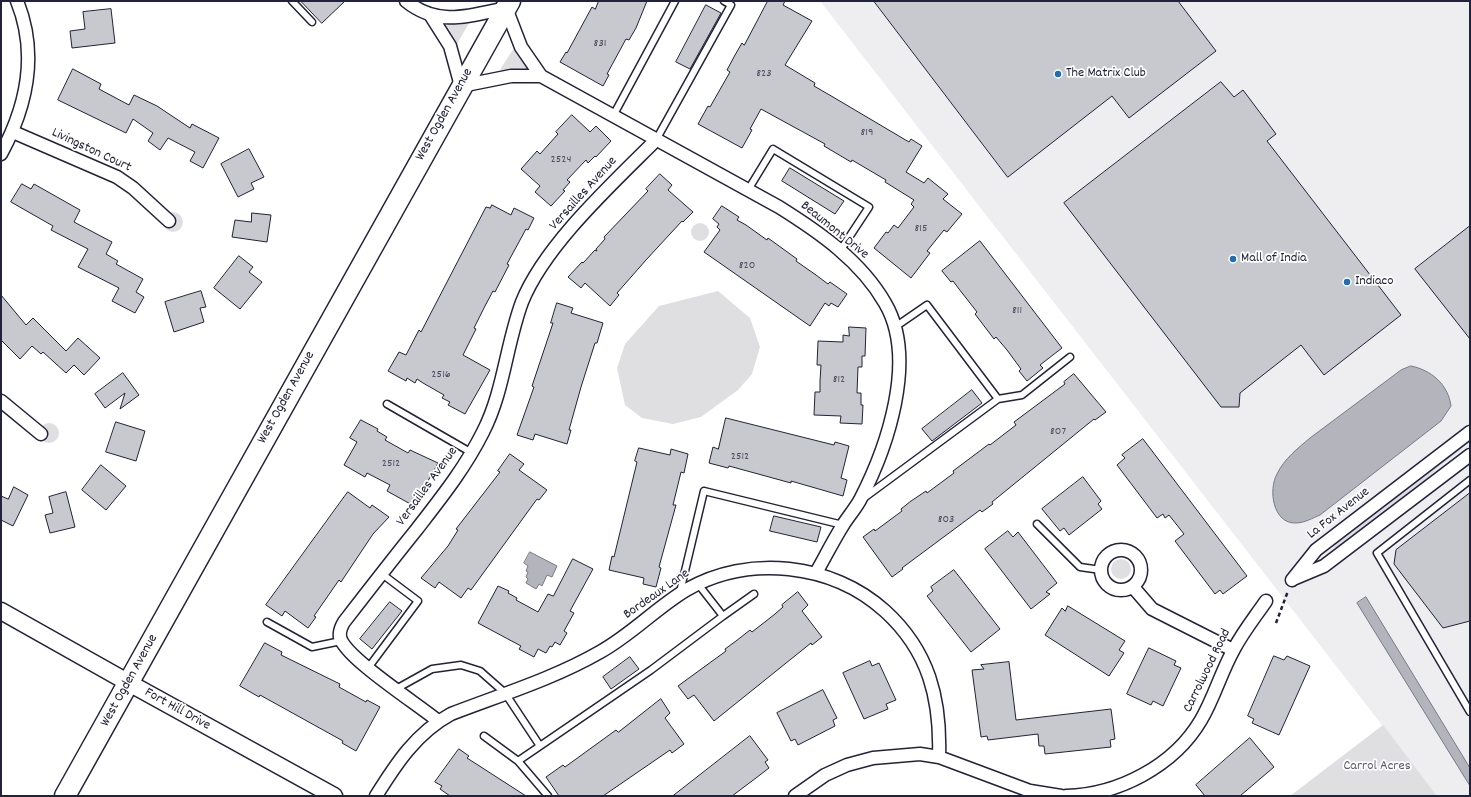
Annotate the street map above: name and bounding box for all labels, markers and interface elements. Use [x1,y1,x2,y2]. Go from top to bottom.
house number: 831 [594,37,606,51]
street label: West Ogden Avenue [413,66,477,164]
place label: The Matrix Club [1066,66,1146,82]
house number: 823 [756,67,772,81]
marker: The Matrix Club [1053,69,1063,79]
street label: Livingston Court [49,125,133,177]
house number: 819 [861,126,873,140]
house number: 2524 [550,153,572,167]
street label: Versailles Avenue [547,154,621,234]
street label: Beaumont Drive [796,198,872,264]
house number: 815 [915,222,927,236]
place label: Mall of India [1241,251,1307,267]
marker: Mall of India [1228,254,1238,264]
house number: 820 [739,259,755,273]
place label: Indiaco [1355,274,1393,290]
marker: Indiaco [1342,277,1352,287]
house number: 811 [1012,304,1022,318]
street label: West Ogden Avenue [255,349,319,447]
house number: 2516 [431,368,451,382]
house number: 812 [833,373,845,387]
house number: 807 [1050,425,1066,439]
street label: Versailles Avenue [394,444,462,530]
house number: 2512 [731,450,749,464]
house number: 2512 [382,457,400,471]
street label: La Fox Avenue [1304,484,1374,544]
house number: 803 [938,513,954,527]
street label: Bordeaux Lane [621,566,693,624]
street label: Carrolwood Road [1181,626,1235,716]
street label: West Ogden Avenue [98,632,162,730]
street label: Fort Hill Drive [141,685,213,735]
park label: Carrol Acres [1343,759,1411,775]

